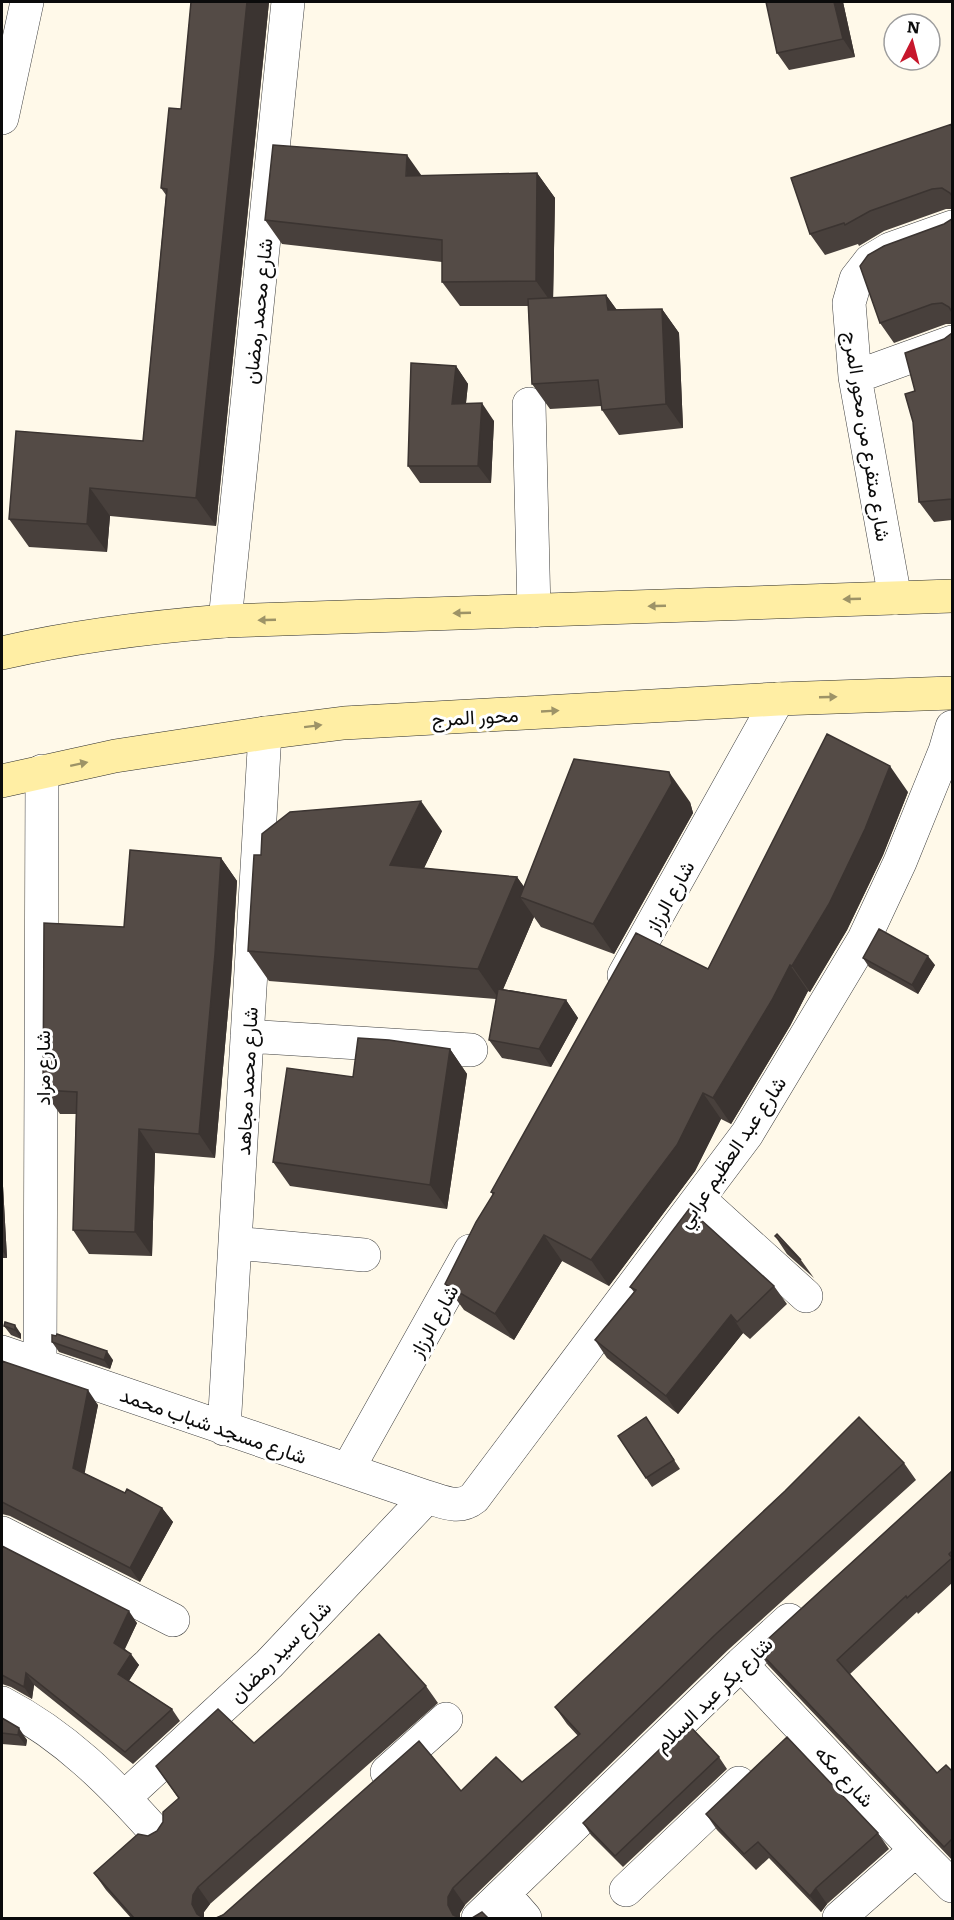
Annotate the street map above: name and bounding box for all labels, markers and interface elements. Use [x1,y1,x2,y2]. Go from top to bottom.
north arrow [882,12,942,72]
text: N [906,13,922,39]
street label: شارع محمد رمضان [233,237,280,386]
street label: شارع متفرع من محور المرج [837,329,900,543]
one-way arrow [843,595,862,604]
one-way arrow [648,602,667,611]
one-way arrow [453,608,472,618]
one-way arrow [258,615,277,624]
one-way arrow [819,693,838,702]
street label: محور المرج [431,698,519,733]
one-way arrow [540,707,559,716]
one-way arrow [304,722,323,731]
one-way arrow [70,759,89,768]
street label: شارع الرزاز [635,854,701,939]
street label: شارع محمد مجاهد [226,1006,265,1156]
street label: شارع مراد [26,1030,57,1106]
street label: شارع عبد العظيم عرابي [668,1069,795,1235]
street label: شارع الرزاز [399,1278,465,1363]
street label: شارع مسجد شباب محمد [116,1378,311,1471]
street label: شارع سيد رمضان [221,1592,338,1709]
street label: شارع بكر عبد السلام [646,1628,779,1758]
street label: شارع مكه [809,1737,883,1814]

